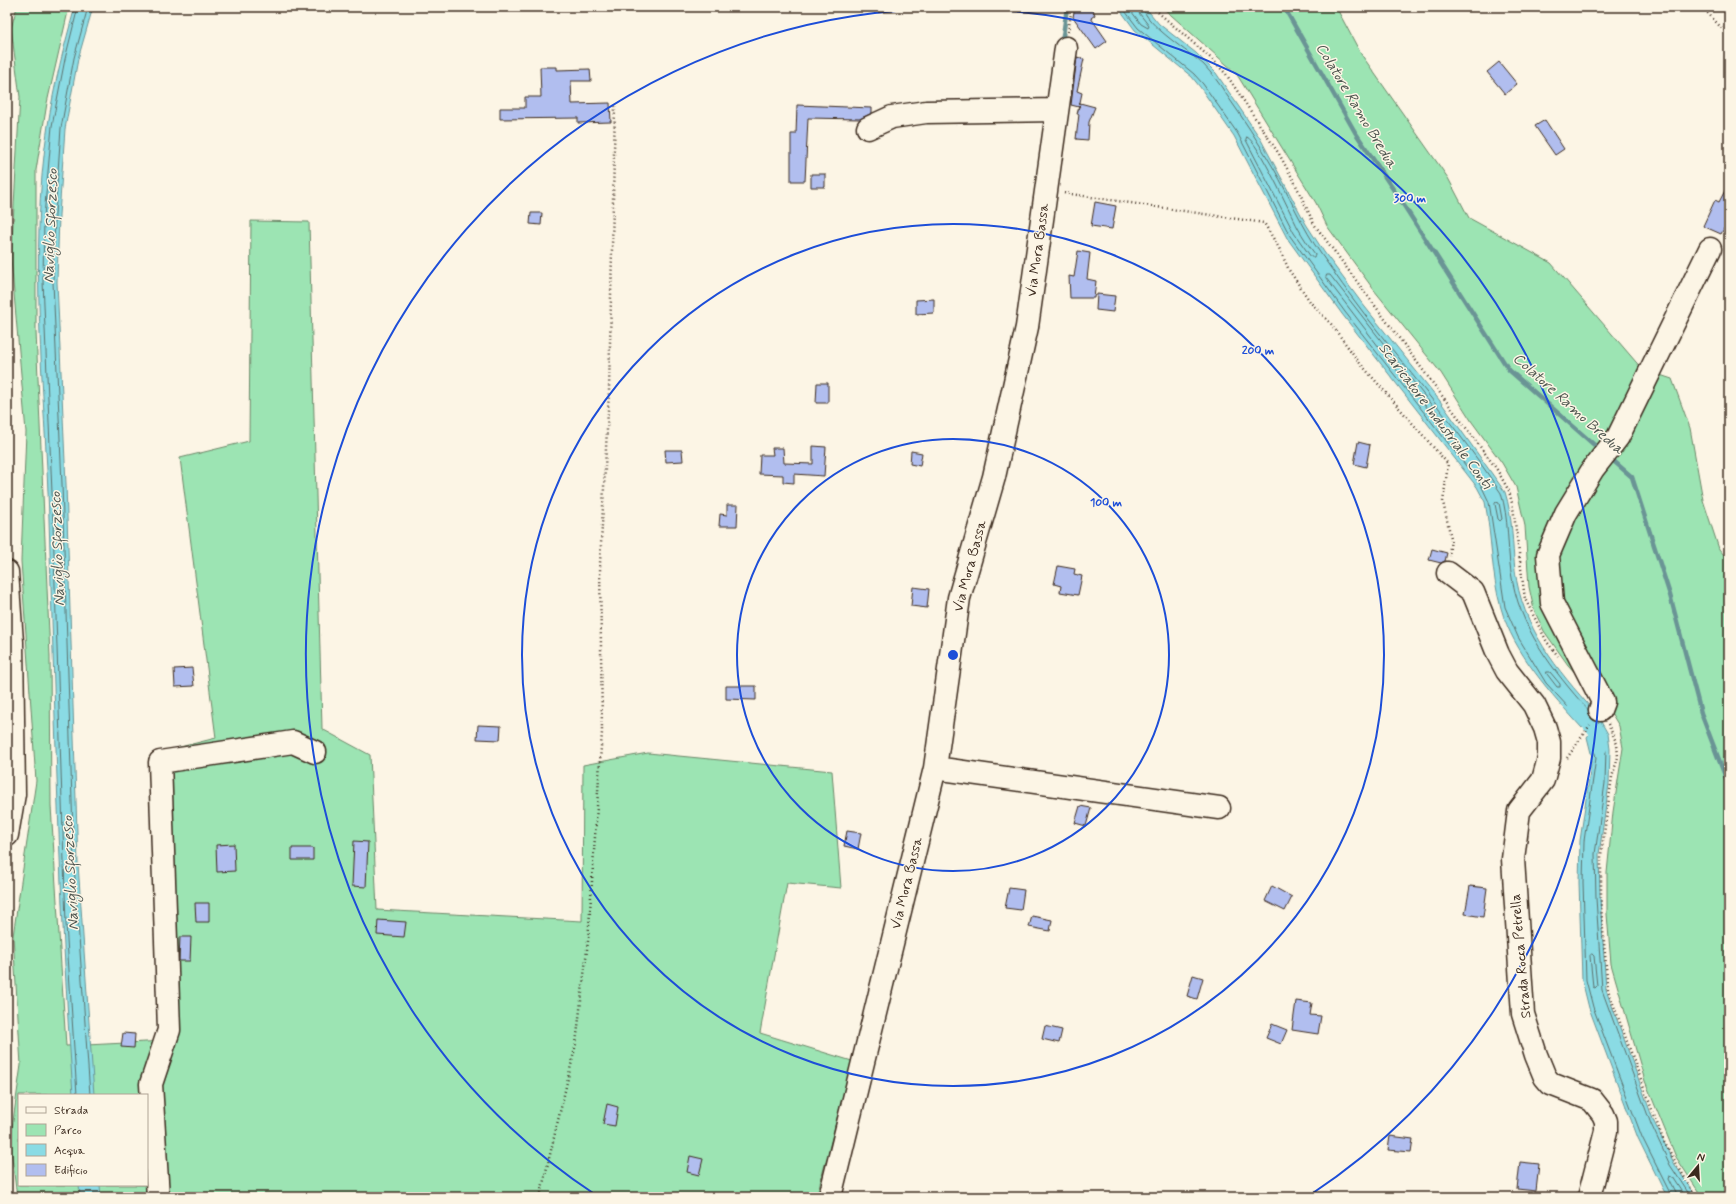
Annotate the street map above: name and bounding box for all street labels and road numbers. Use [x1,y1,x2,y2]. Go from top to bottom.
street label: Via Mora Bassa [1023,201,1054,298]
street label: Via Mora Bassa [949,518,991,614]
street label: Via Mora Bassa [887,835,927,931]
street label: Strada Rocca Petrella [1507,893,1535,1019]

